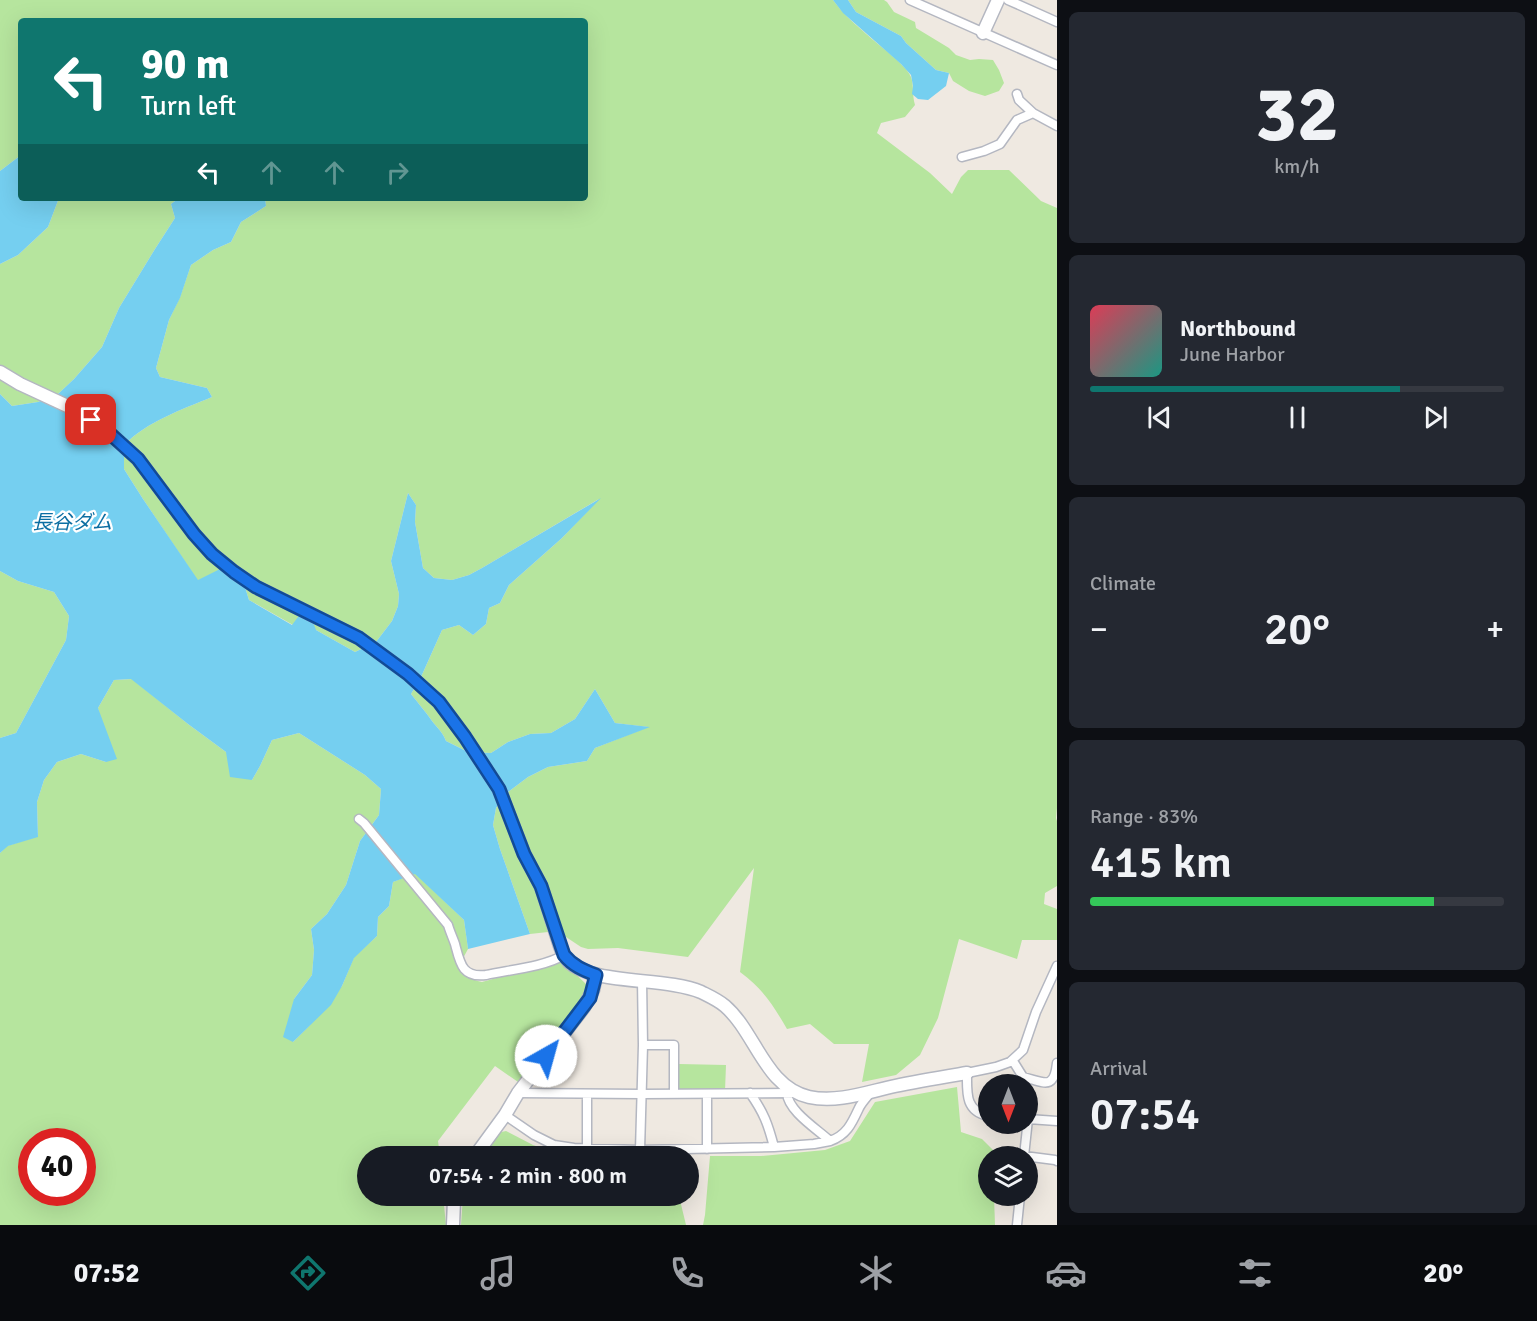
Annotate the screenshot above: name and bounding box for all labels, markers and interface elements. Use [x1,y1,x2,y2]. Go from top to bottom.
text: 90 m [141,39,230,90]
icon: left [42,42,120,120]
text: 32 [1255,67,1339,163]
text: Turn left [141,90,236,123]
text: km/h [1274,154,1320,179]
icon: left [192,156,225,189]
icon: ahead [255,156,288,189]
icon: ahead [318,156,351,189]
icon: right [381,156,414,189]
text: Northbound [1180,315,1296,342]
text: June Harbor [1180,342,1285,367]
pin [65,394,116,445]
icon: previous [1143,401,1176,434]
icon: pause [1281,401,1314,434]
icon: next [1419,401,1452,434]
icon: arrive [74,403,107,436]
water label: 長谷ダム [32,510,112,535]
text: Climate [1090,571,1156,596]
text: 20° [1264,602,1330,657]
text: − [1090,609,1108,650]
text: + [1486,609,1504,650]
text: Range · 83% [1090,804,1198,829]
text: 415 km [1090,835,1232,890]
position arrow [514,1024,578,1088]
text: Arrival [1090,1056,1148,1081]
north arrow [978,1074,1038,1134]
map controls [978,1074,1038,1206]
text: 07:54 [1090,1087,1200,1142]
speed limit sign: 40 [18,1128,96,1206]
button: layers [978,1146,1038,1206]
text: 07:54 · 2 min · 800 m [429,1162,627,1189]
icon: directions [287,1252,329,1294]
icon: music [477,1252,519,1294]
icon: phone [666,1252,708,1294]
icon: climate [855,1252,897,1294]
icon: car [1045,1252,1087,1294]
icon: filters [1234,1252,1276,1294]
text: 07:52 [74,1257,140,1290]
text: 20° [1423,1257,1463,1290]

